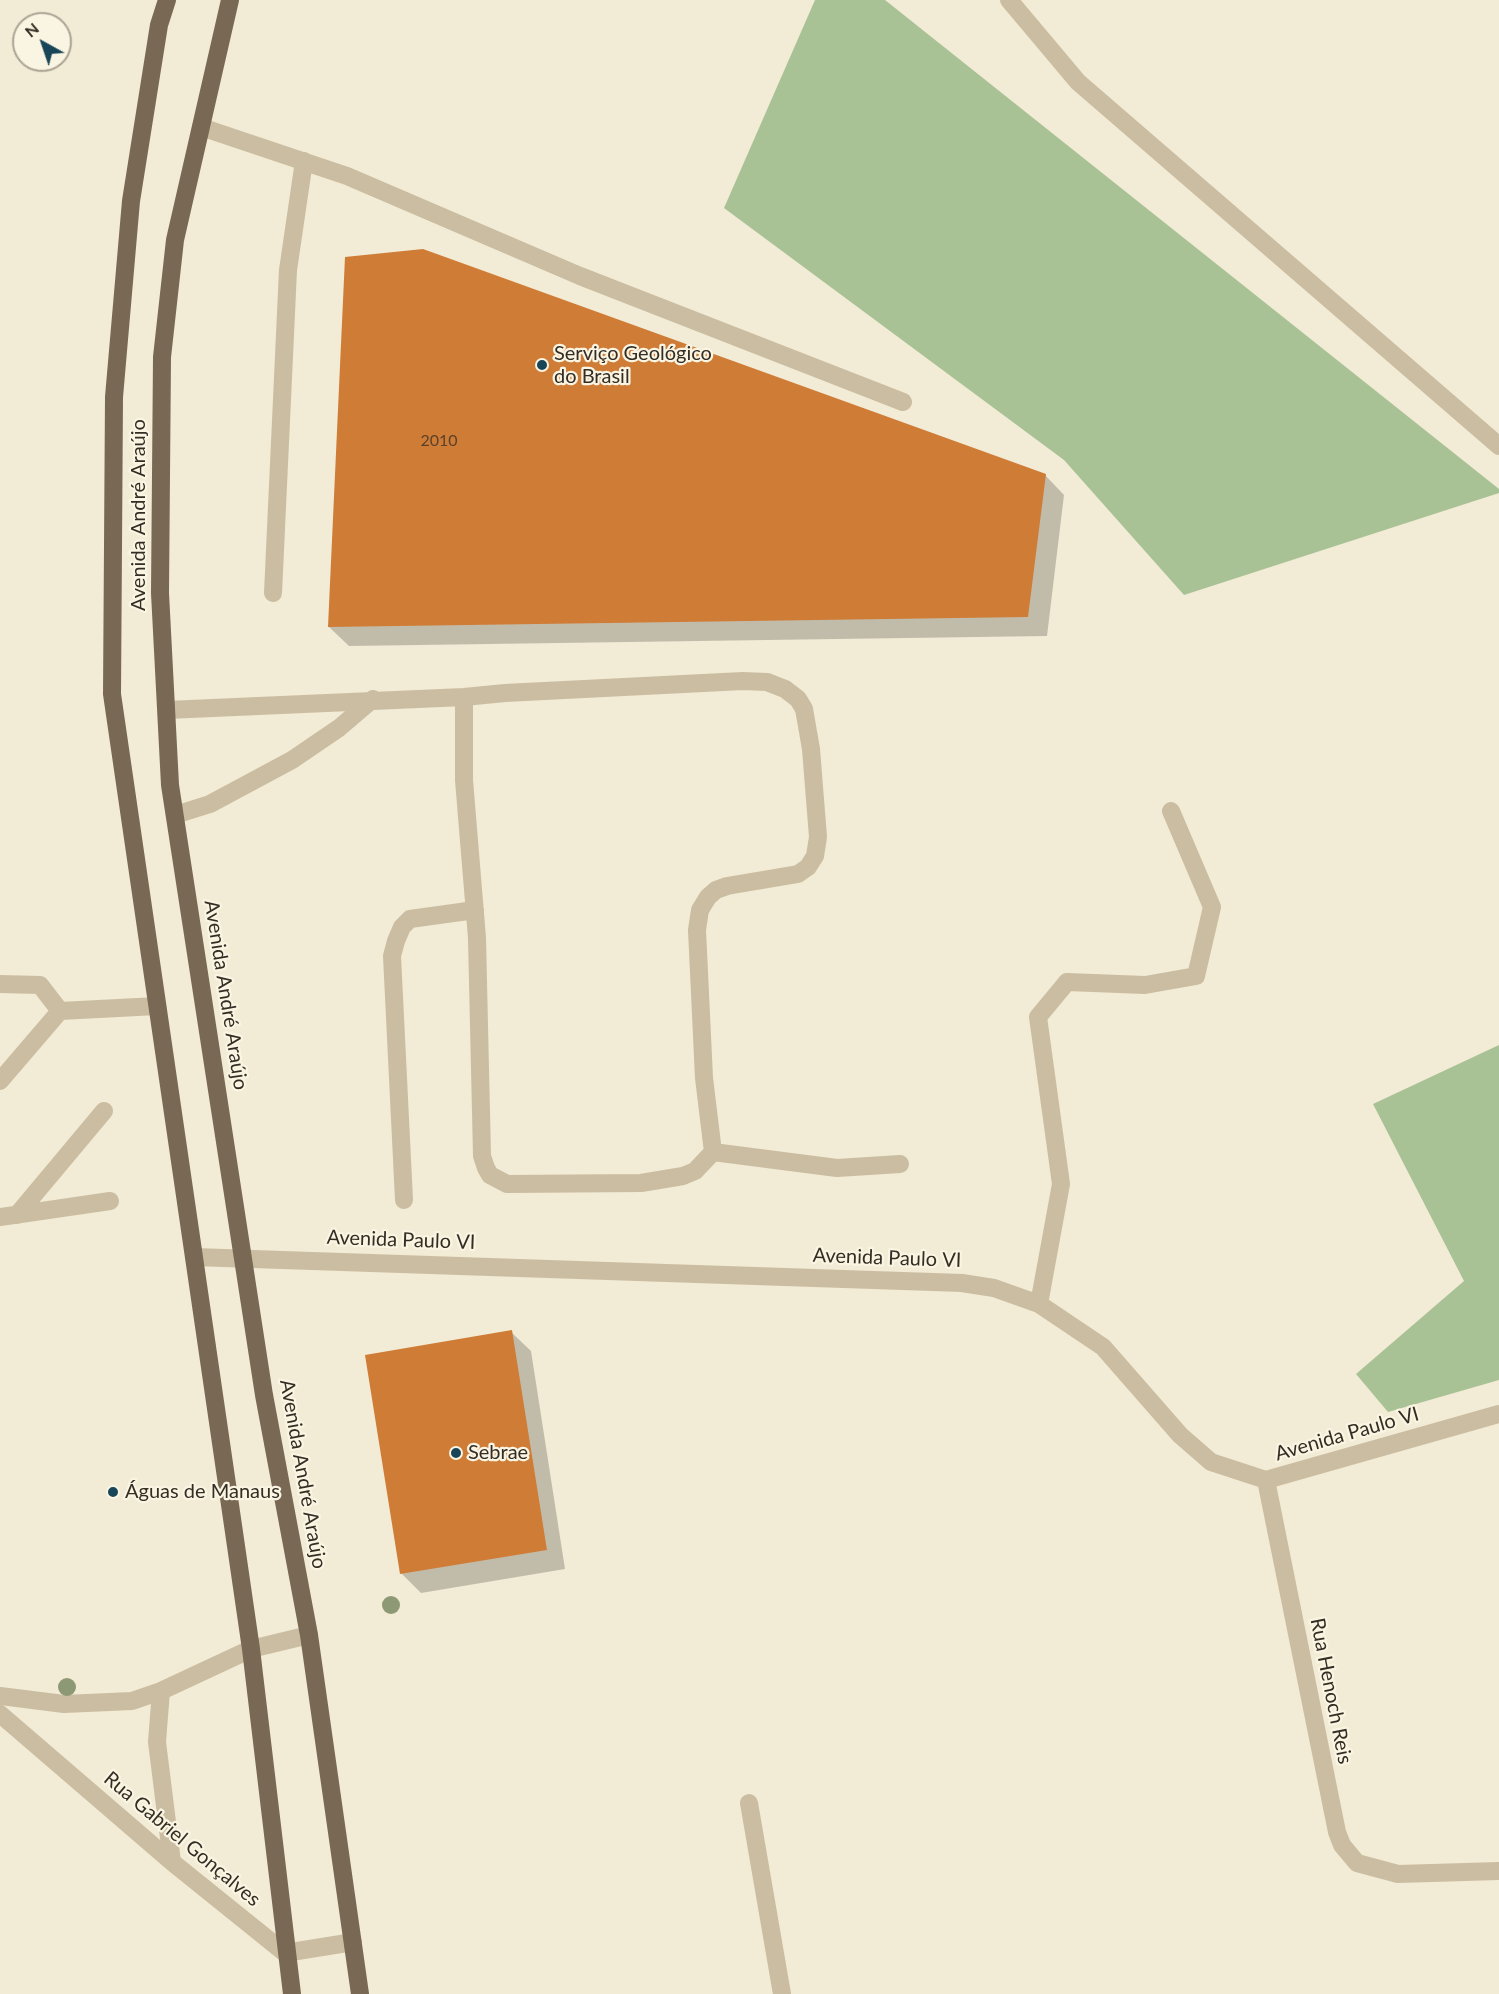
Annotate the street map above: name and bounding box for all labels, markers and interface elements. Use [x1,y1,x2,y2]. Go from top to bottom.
north arrow [12,12,72,72]
text: N [21,18,42,41]
place label: Serviço Geológico do Brasil [554,342,712,389]
marker: Serviço Geológico do Brasil [535,358,549,372]
street label: Avenida André Araújo [127,419,151,611]
house number: 2010 [420,431,458,451]
street label: Avenida André Araújo [199,898,253,1092]
street label: Avenida Paulo VI [326,1225,476,1255]
street label: Avenida Paulo VI [812,1243,962,1273]
street label: Avenida André Araújo [275,1377,331,1571]
street label: Avenida Paulo VI [1272,1402,1422,1466]
place label: Sebrae [468,1441,528,1465]
marker: Sebrae [449,1446,463,1460]
place label: Águas de Manaus [125,1480,280,1504]
marker: Águas de Manaus [106,1485,120,1499]
street label: Rua Henoch Reis [1305,1616,1357,1766]
street label: Rua Gabriel Gonçalves [99,1767,265,1911]

